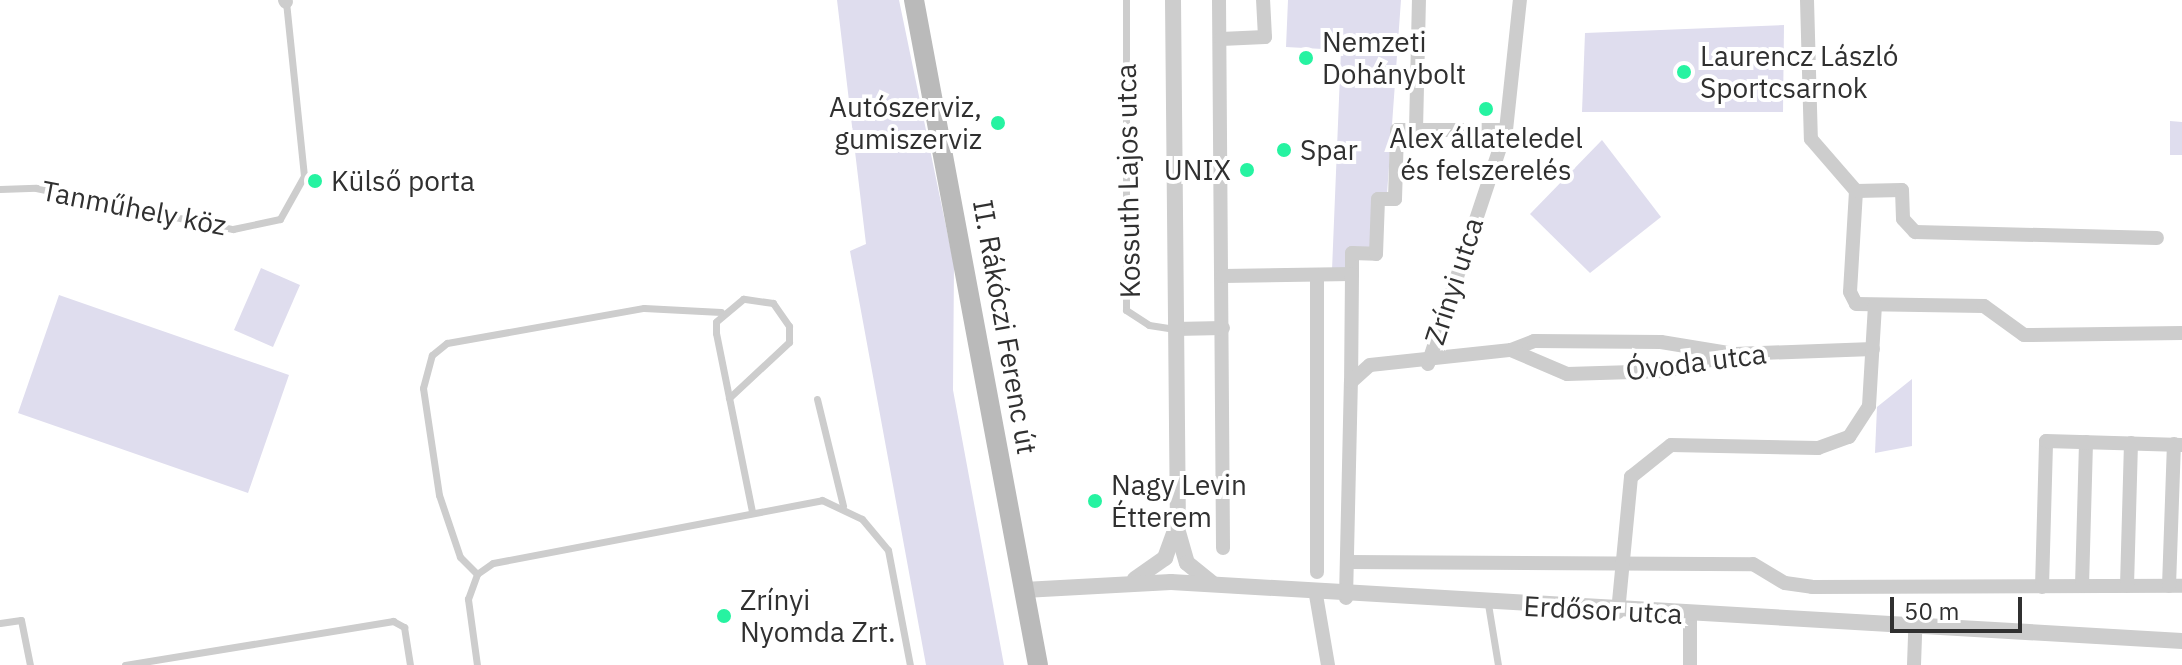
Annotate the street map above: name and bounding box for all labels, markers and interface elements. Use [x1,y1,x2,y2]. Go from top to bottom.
place label: Nemzeti Dohánybolt [1322,25,1466,91]
place label: Laurencz László Sportcsarnok [1700,39,1899,105]
marker: Nemzeti Dohánybolt [1297,49,1315,67]
street label: Kossuth Lajos utca [1109,63,1147,299]
marker: Laurencz László Sportcsarnok [1675,63,1693,81]
place label: Autószerviz, gumiszerviz [829,90,982,156]
marker: Alex állateledel és felszerelés [1477,100,1495,118]
marker: Autószerviz, gumiszerviz [989,114,1007,132]
place label: Alex állateledel és felszerelés [1389,121,1583,187]
place label: Spar [1300,133,1358,167]
marker: Spar [1275,141,1293,159]
place label: UNIX [1164,153,1231,187]
marker: UNIX [1238,161,1256,179]
place label: Külső porta [331,164,475,198]
marker: Külső porta [306,172,324,190]
street label: Tanműhely köz [39,174,229,242]
street label: II. Rákóczi Ferenc út [966,197,1044,457]
street label: Zrínyi utca [1418,213,1490,349]
street label: Óvoda utca [1624,337,1768,387]
place label: Nagy Levin Étterem [1111,468,1247,534]
marker: Nagy Levin Étterem [1086,492,1104,510]
scale bar [1894,581,2026,631]
place label: Zrínyi Nyomda Zrt. [740,583,896,649]
street label: Erdősor utca [1523,589,1683,631]
text: 50 m [1904,595,1959,627]
marker: Zrínyi Nyomda Zrt. [715,607,733,625]

